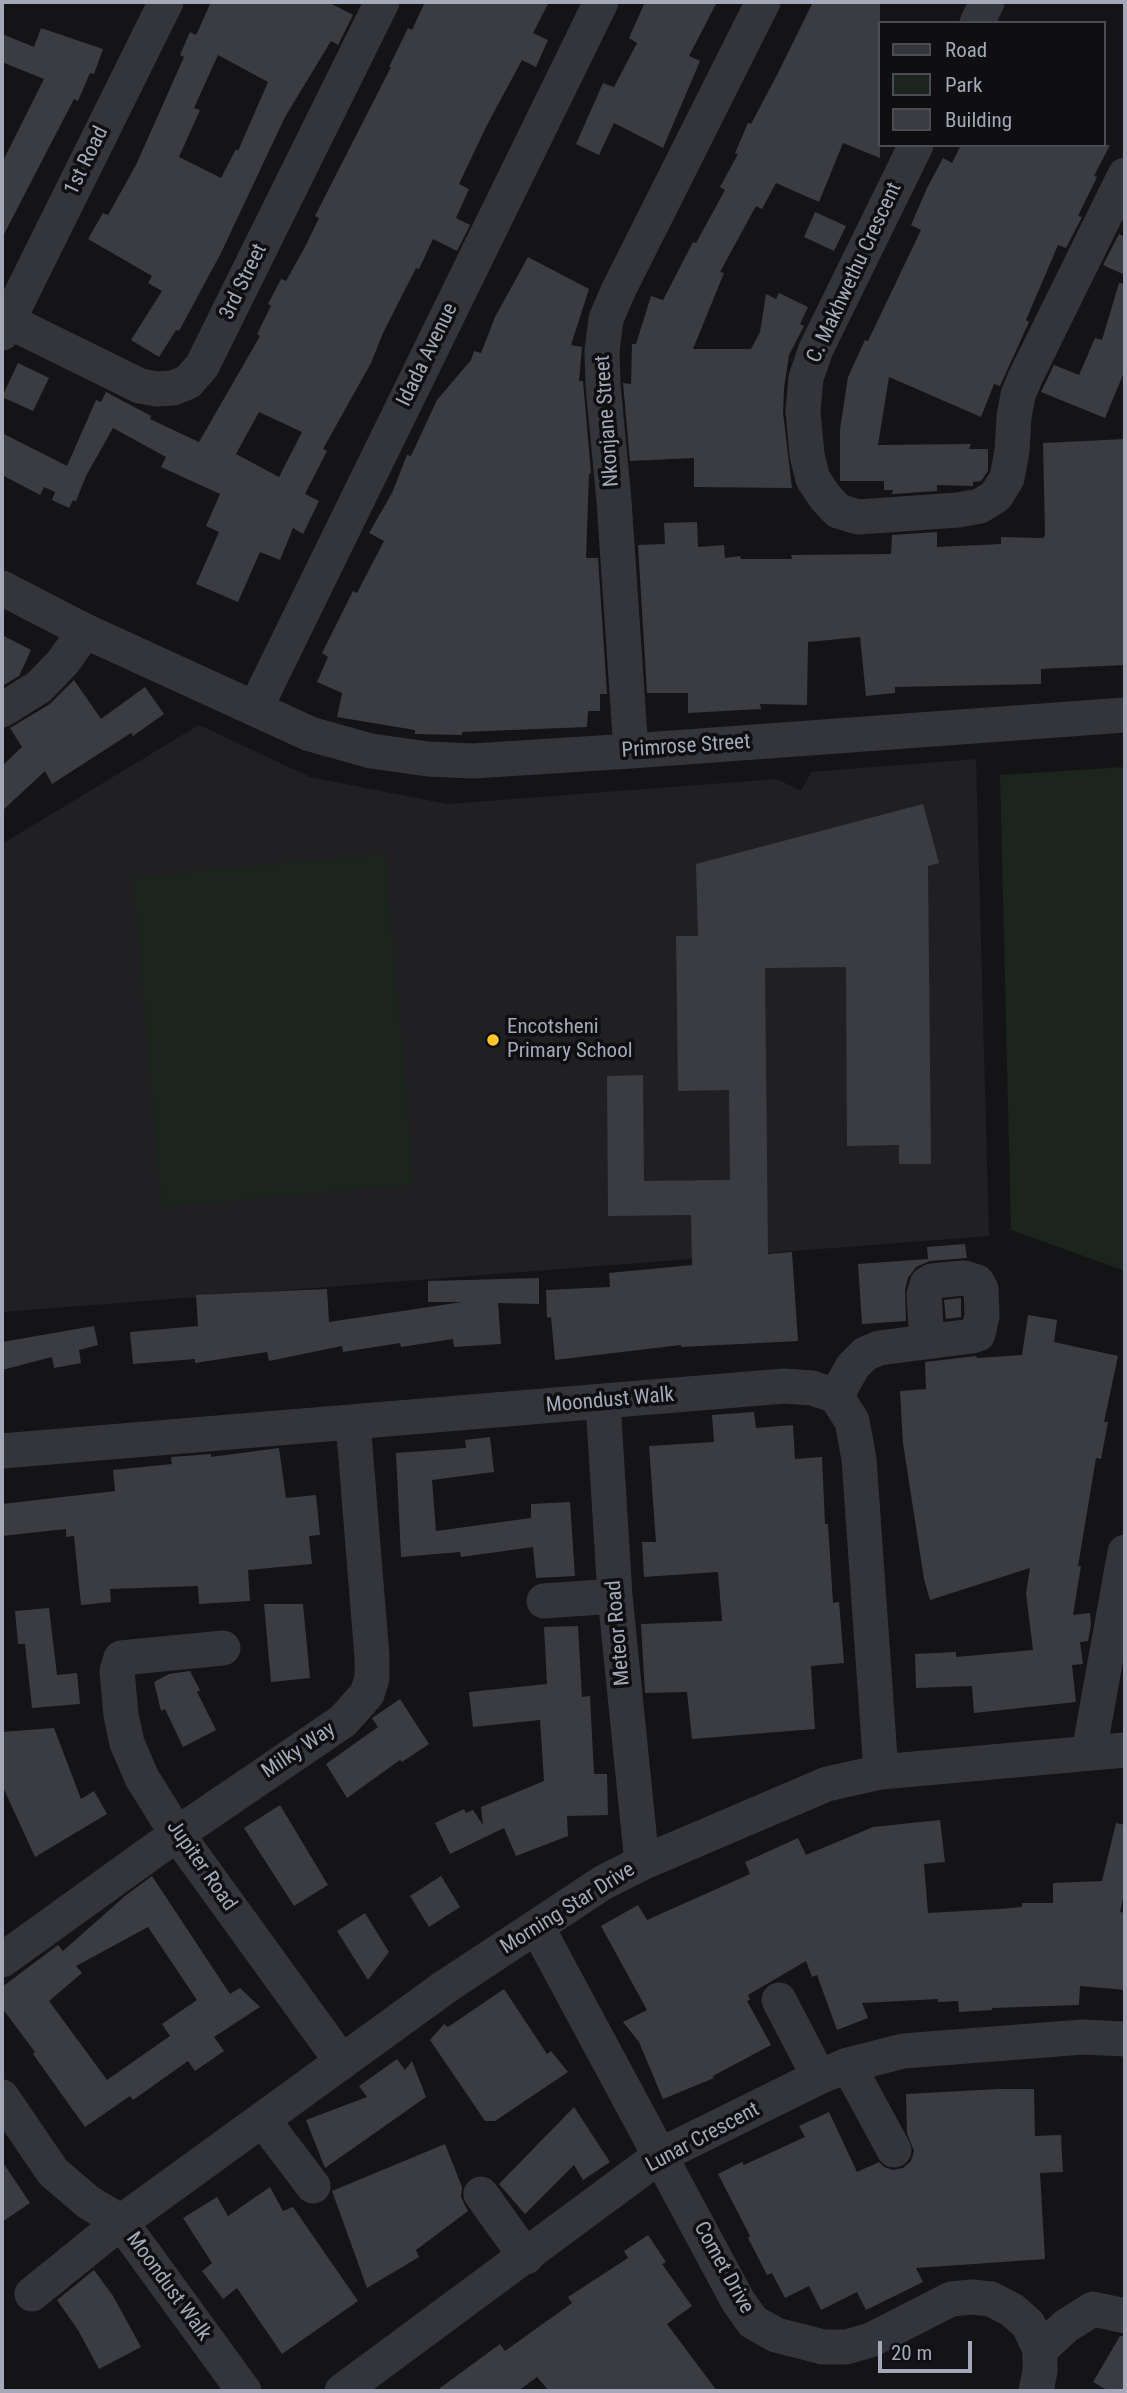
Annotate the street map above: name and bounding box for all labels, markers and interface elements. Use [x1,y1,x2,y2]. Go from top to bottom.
legend [878,21,1106,147]
text: Road [945,38,987,62]
text: Park [945,73,982,97]
text: Building [945,108,1012,132]
street label: 1st Road [60,123,114,199]
street label: C. Makhwethu Crescent [802,179,908,367]
street label: 3rd Street [215,240,273,324]
street label: Idada Avenue [392,299,464,411]
street label: Nkonjane Street [591,354,625,488]
street label: Primrose Street [621,730,751,764]
place label: Encotsheni Primary School [507,1015,633,1065]
marker: Encotsheni Primary School [485,1032,501,1048]
street label: Moondust Walk [545,1383,675,1419]
street label: Meteor Road [602,1579,636,1687]
street label: Milky Way [258,1717,340,1785]
street label: Jupiter Road [161,1816,241,1916]
street label: Morning Star Drive [496,1858,640,1960]
street label: Lunar Crescent [642,2098,764,2178]
street label: Comet Drive [687,2218,759,2318]
street label: Moondust Walk [120,2228,216,2346]
scale bar [882,2326,976,2370]
text: 20 m [891,2341,932,2365]

